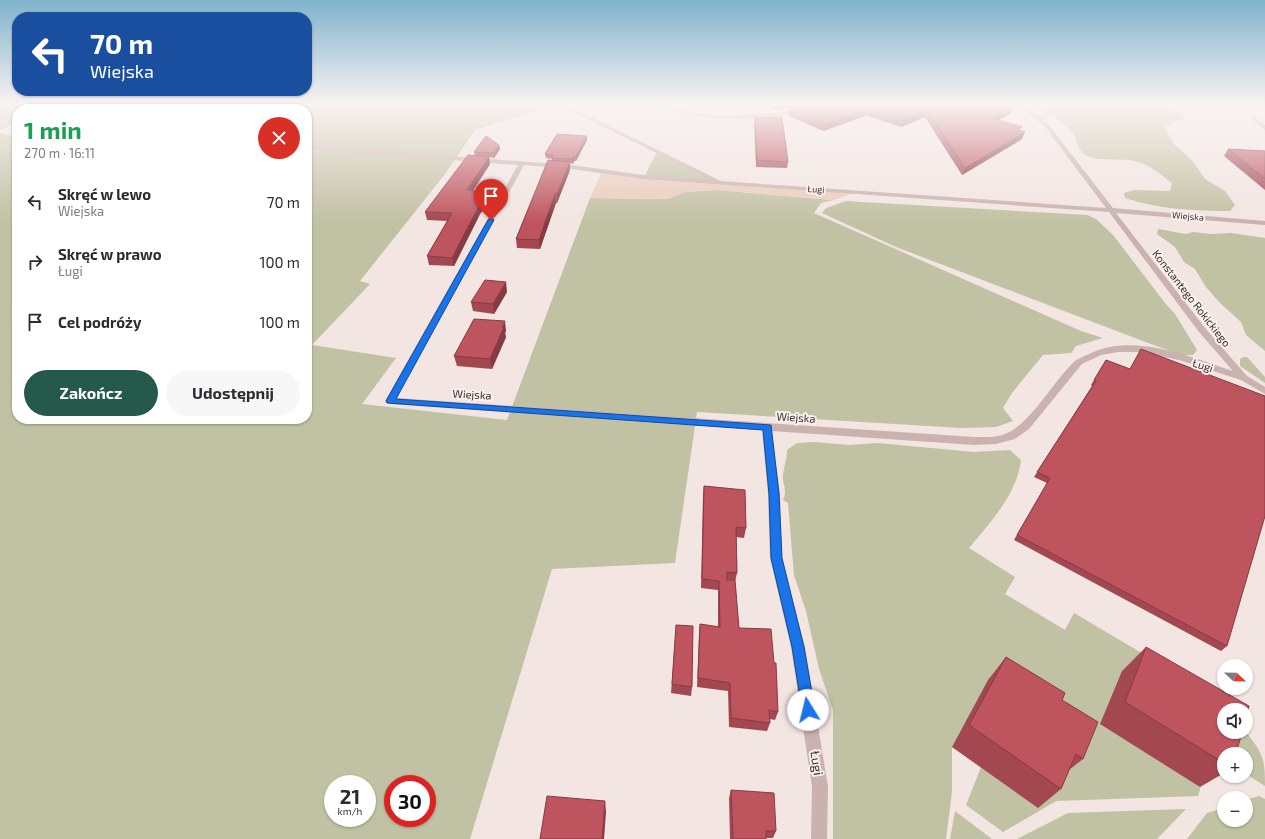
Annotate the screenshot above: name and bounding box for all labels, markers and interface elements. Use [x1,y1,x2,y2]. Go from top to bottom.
text: 70 m [90,26,153,60]
icon: left [24,28,76,80]
text: Wiejska [90,60,154,82]
text: 1 min [24,115,82,144]
button: close [258,117,300,159]
text: 270 m · 16:11 [24,145,95,161]
pin [474,179,508,220]
street label: Ługi [807,183,825,195]
text: Skręć w lewo [58,185,151,203]
icon: arrive [480,185,502,207]
icon: left [24,191,46,213]
text: 70 m [267,193,300,211]
text: Wiejska [58,203,104,219]
street label: Wiejska [1172,209,1204,223]
text: Skręć w prawo [58,245,162,263]
street label: Konstantego Rokickiego [1150,247,1234,349]
icon: right [24,251,46,273]
text: 100 m [259,253,300,271]
text: Ługi [58,263,83,279]
icon: arrive [24,311,46,333]
text: Cel podróży [58,313,141,331]
text: 100 m [259,313,300,331]
street label: Ługi [1191,356,1215,374]
button: Zakończ [24,370,158,416]
button: Udostępnij [166,370,300,416]
street label: Wiejska [452,386,492,403]
street label: Wiejska [776,409,816,426]
north arrow [1217,659,1253,695]
map controls [1217,659,1253,827]
position arrow [787,689,829,731]
button: sound [1217,703,1253,739]
button: + [1217,747,1253,783]
street label: Ługi [807,750,827,776]
speed limit sign: 30 [384,775,436,827]
text: 21 [340,784,360,808]
button: − [1217,791,1253,827]
text: km/h [338,805,362,817]

